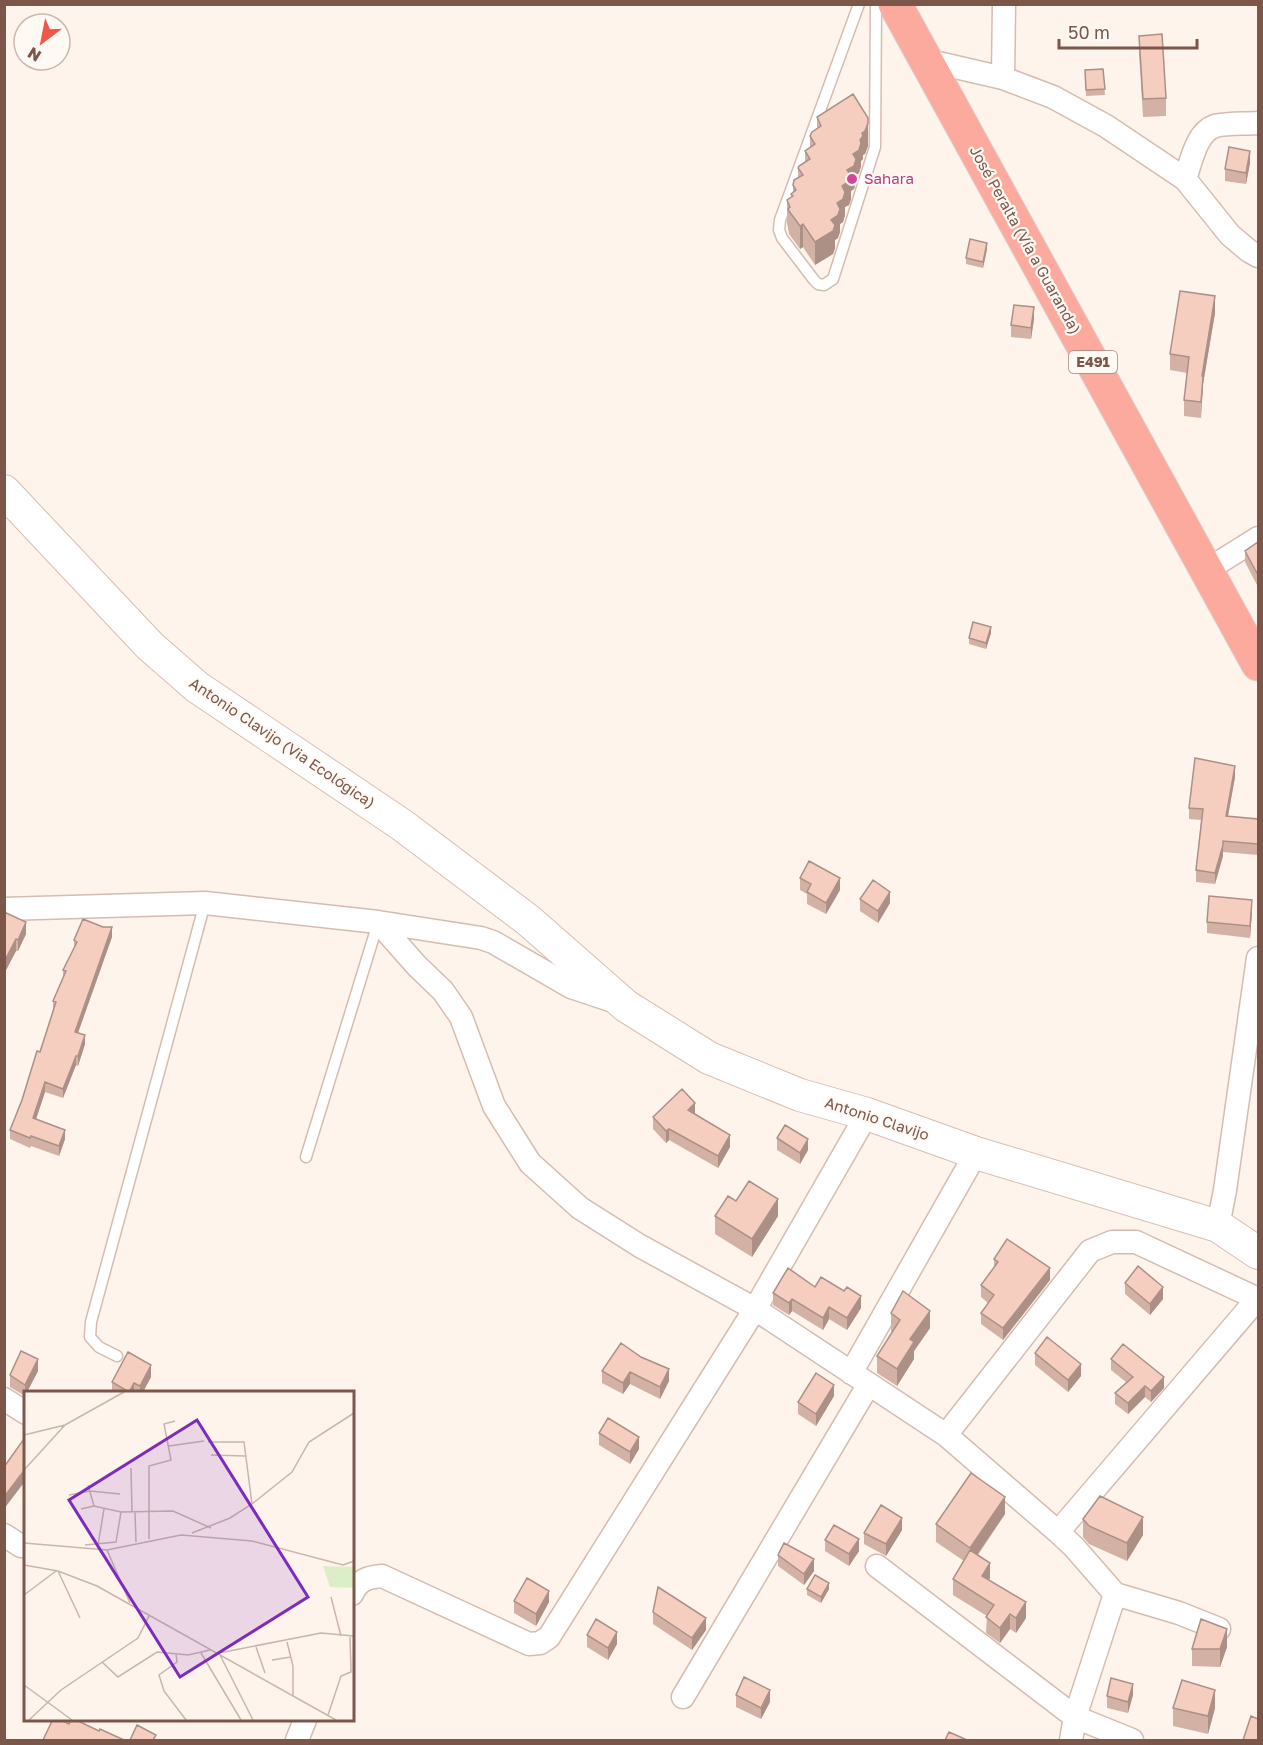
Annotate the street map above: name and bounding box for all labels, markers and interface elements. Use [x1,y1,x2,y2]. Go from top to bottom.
north arrow [12,12,72,72]
scale bar [1059,12,1197,50]
text: 50 m [1068,21,1110,43]
text: N [24,43,45,66]
street label: José Peralta (Vía a Guaranda) [967,142,1085,337]
place label: Sahara [864,169,914,187]
marker: Sahara [845,172,859,186]
road number: E491 [1069,351,1117,373]
street label: Antonio Clavijo (Via Ecológica) [186,673,379,811]
street label: Antonio Clavijo [823,1093,932,1143]
inset map [24,1391,354,1721]

